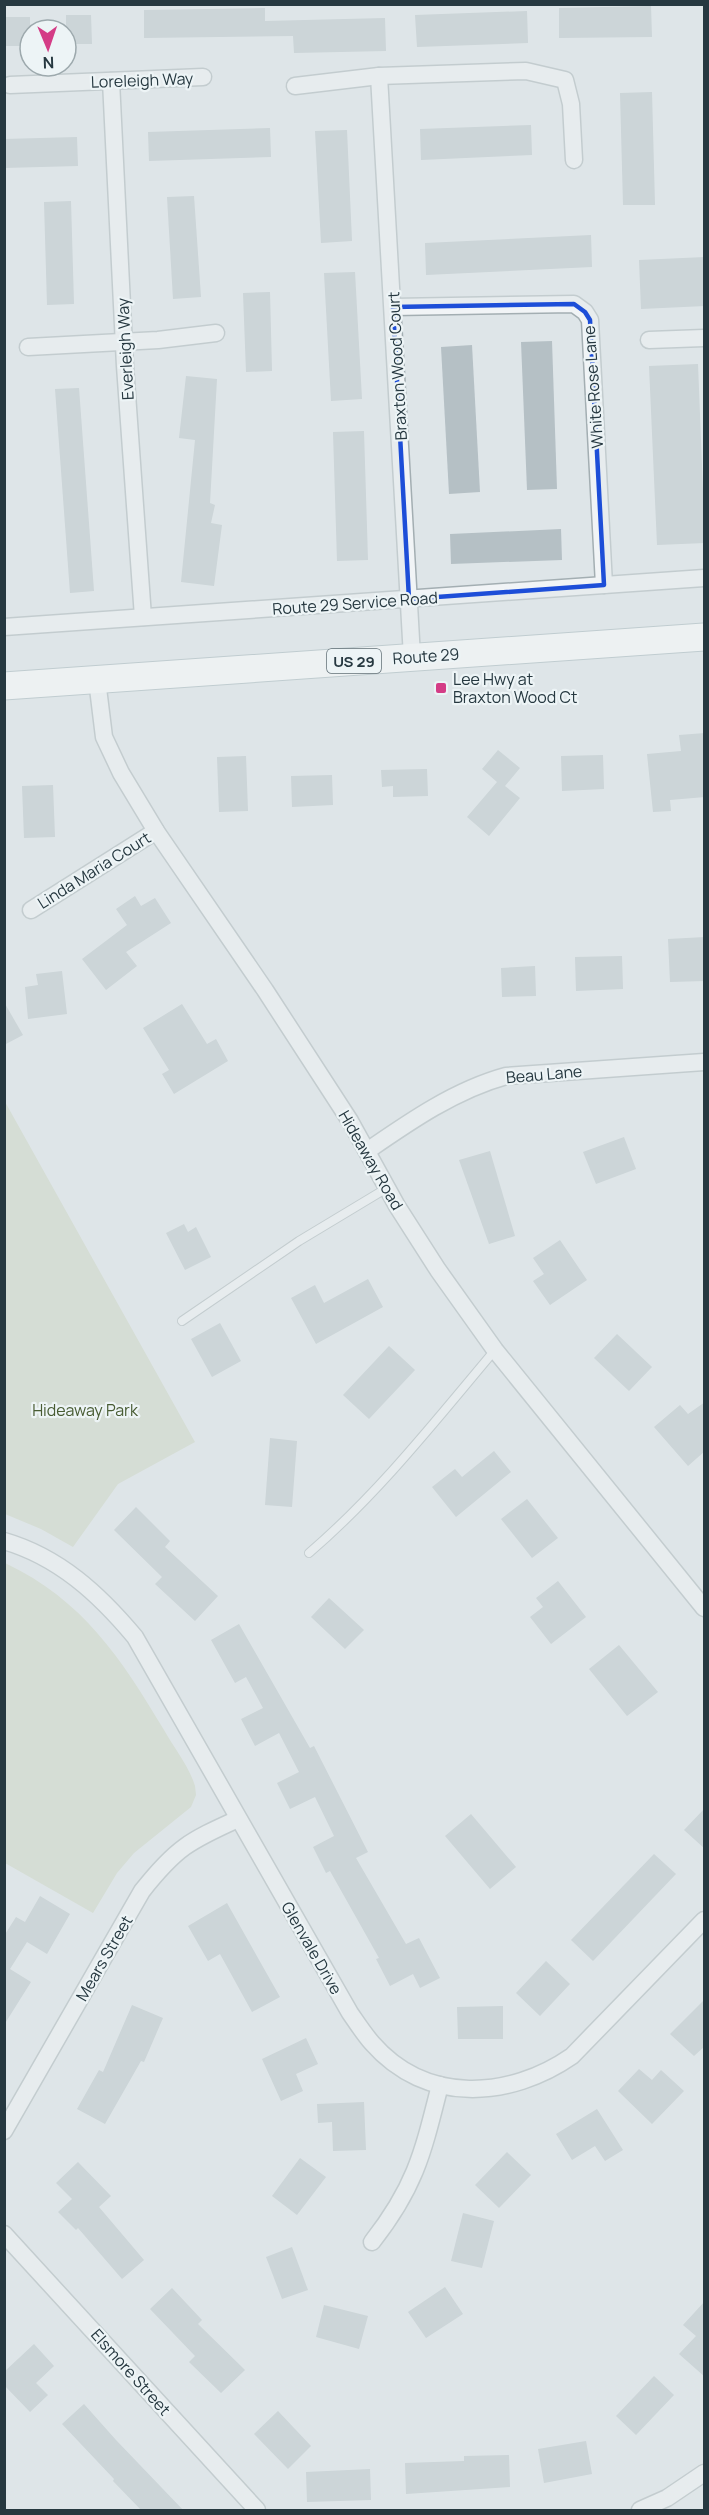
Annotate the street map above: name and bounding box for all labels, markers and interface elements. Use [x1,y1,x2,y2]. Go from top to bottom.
north arrow [18,18,78,78]
text: N [42,52,55,74]
street label: Loreleigh Way [90,67,194,93]
street label: Braxton Wood Court [382,291,412,441]
street label: Everleigh Way [111,297,139,401]
street label: White Rose Lane [578,325,608,449]
street label: Route 29 Service Road [271,586,439,620]
street label: Route 29 [392,643,460,669]
road number: US 29 [327,649,381,673]
place label: Lee Hwy at Braxton Wood Ct [453,668,577,708]
marker: Lee Hwy at Braxton Wood Ct [434,681,448,695]
street label: Linda Maria Court [33,826,155,914]
street label: Beau Lane [505,1060,583,1088]
street label: Hideaway Road [334,1106,408,1214]
park label: Hideaway Park [32,1399,139,1421]
street label: Glenvale Drive [277,1898,347,1998]
street label: Mears Street [71,1911,137,2005]
street label: Elsmore Street [86,2324,176,2420]

